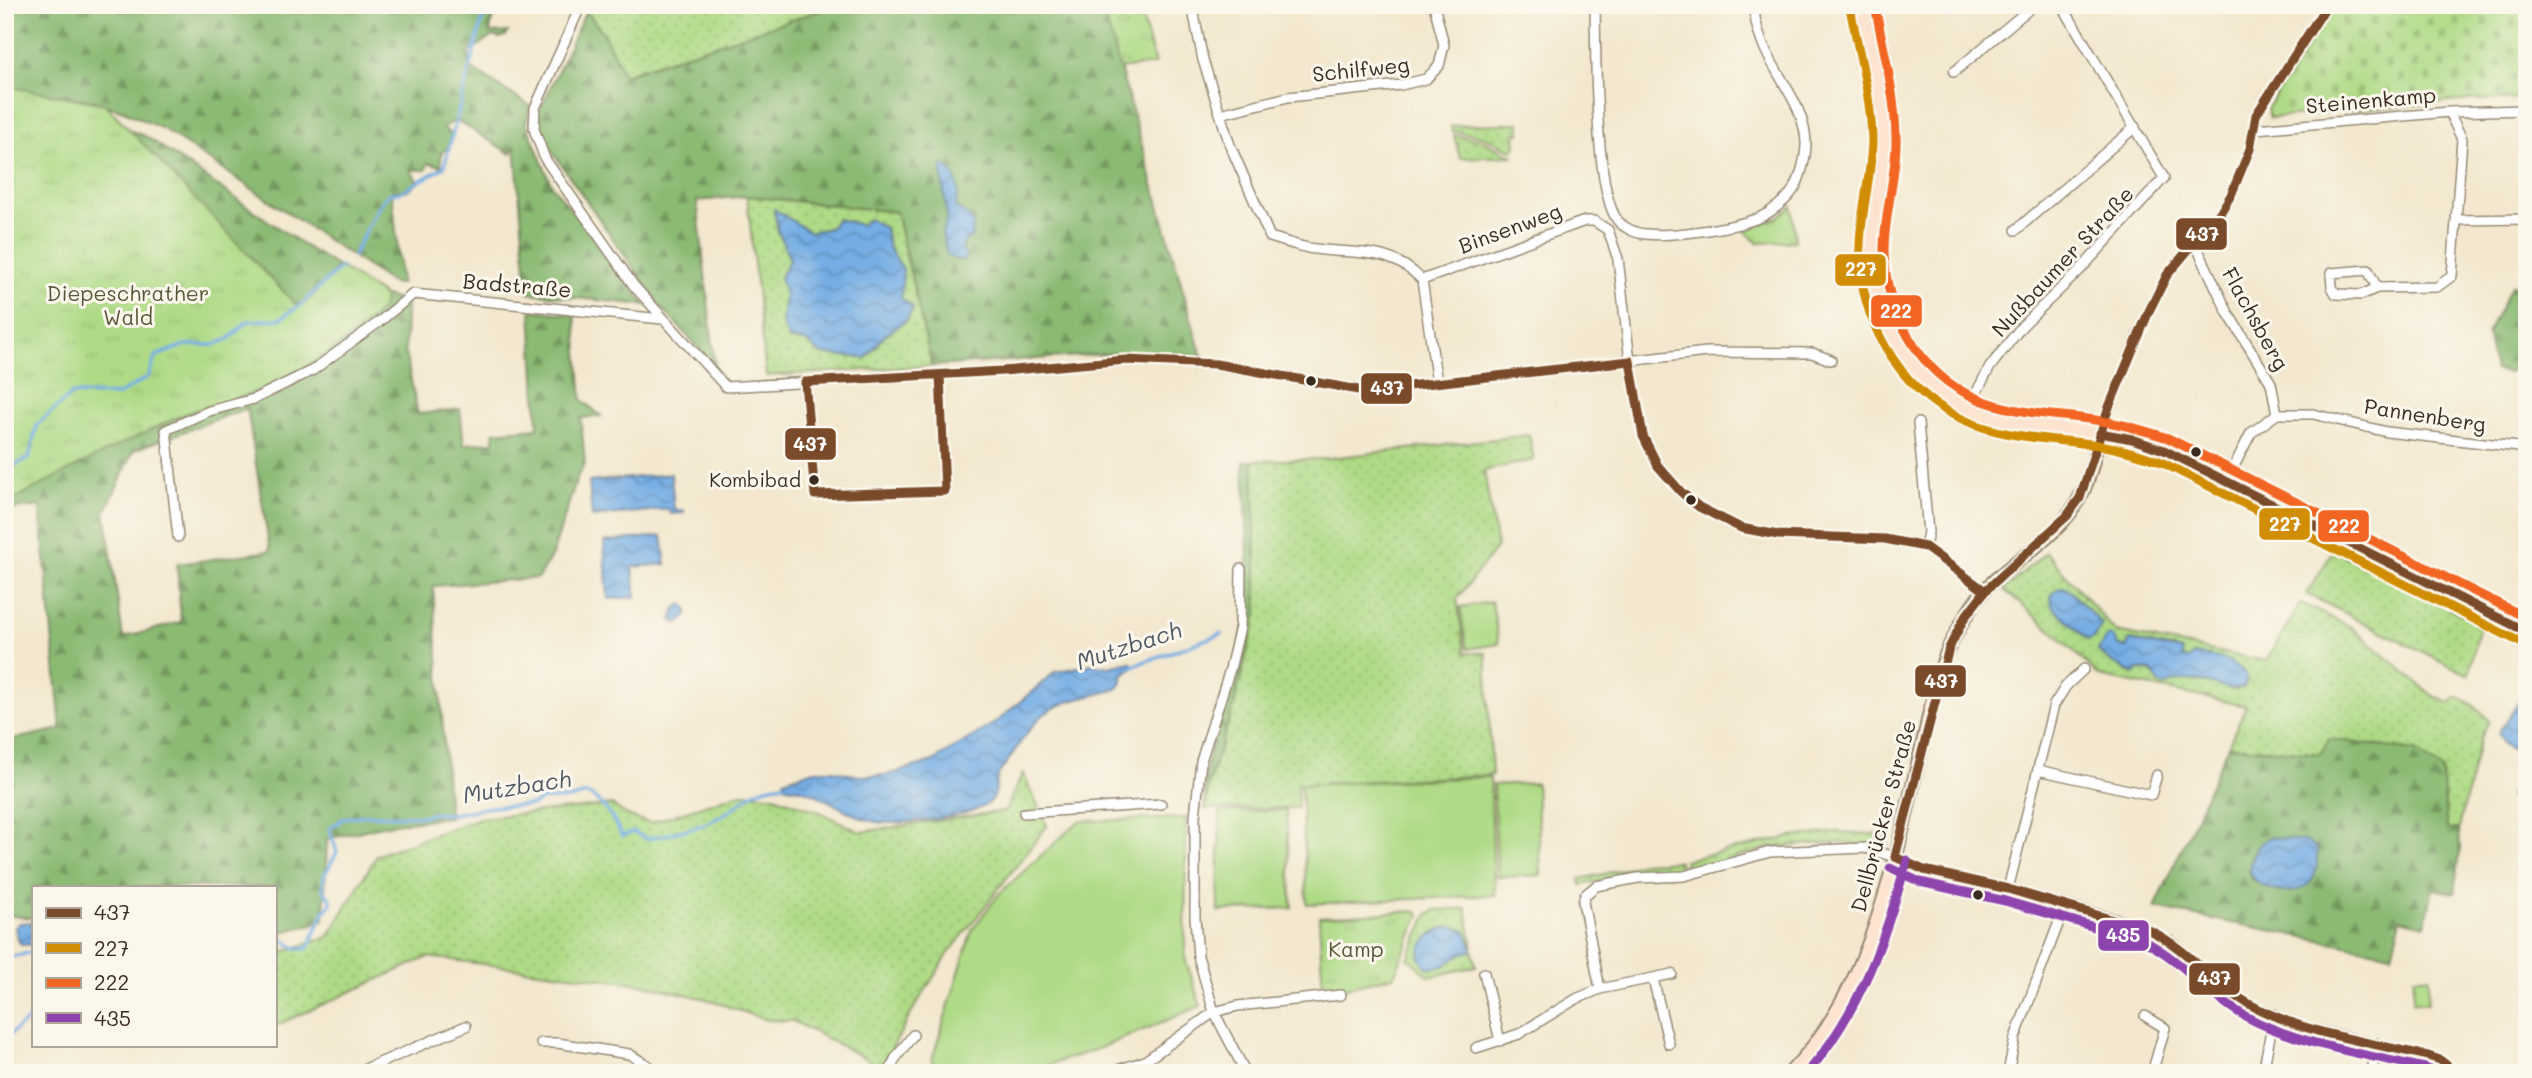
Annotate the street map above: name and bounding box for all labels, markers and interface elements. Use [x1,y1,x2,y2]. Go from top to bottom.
street label: Schilfweg [1311,50,1411,87]
street label: Steinenkamp [2305,80,2437,119]
street label: Nußbaumer Straße [1985,180,2139,342]
street label: Binsenweg [1454,197,1565,259]
line badge: 437 [2175,217,2228,251]
text: 437 [2185,221,2219,246]
line badge: 227 [1834,253,1887,287]
text: 227 [1845,256,1877,281]
street label: Flachsberg [2217,262,2296,374]
street label: Badstraße [462,266,573,303]
park label: Diepeschrather Wald [47,279,209,330]
line badge: 222 [1870,294,1923,328]
text: 222 [1880,298,1912,323]
line badge: 437 [1360,372,1413,405]
unlabelled marker [1304,374,1318,388]
text: 437 [1370,375,1404,400]
street label: Pannenberg [2362,392,2488,437]
line badge: 437 [784,427,837,461]
text: 437 [793,431,827,456]
unlabelled marker [2189,445,2203,459]
place label: Kombibad [709,467,801,492]
marker: Kombibad [807,473,821,487]
unlabelled marker [1684,493,1698,507]
line badge: 227 [2258,507,2311,541]
line badge: 222 [2317,509,2370,543]
text: 227 [2269,511,2301,536]
text: 222 [2328,513,2360,538]
water label: Mutzbach [1072,614,1185,676]
line badge: 437 [1914,664,1967,698]
text: 437 [1924,668,1958,693]
street label: Dellbrücker Straße [1844,716,1921,915]
water label: Mutzbach [461,763,573,809]
legend [32,886,276,1046]
unlabelled marker [1971,888,1985,902]
text: 437 [94,898,130,925]
line badge: 435 [2097,919,2150,952]
text: 435 [2106,922,2140,947]
text: 227 [94,934,129,961]
park label: Kamp [1328,935,1384,962]
line badge: 437 [2188,962,2241,996]
text: 437 [2197,965,2231,990]
text: 222 [94,968,129,995]
text: 435 [94,1004,131,1031]

